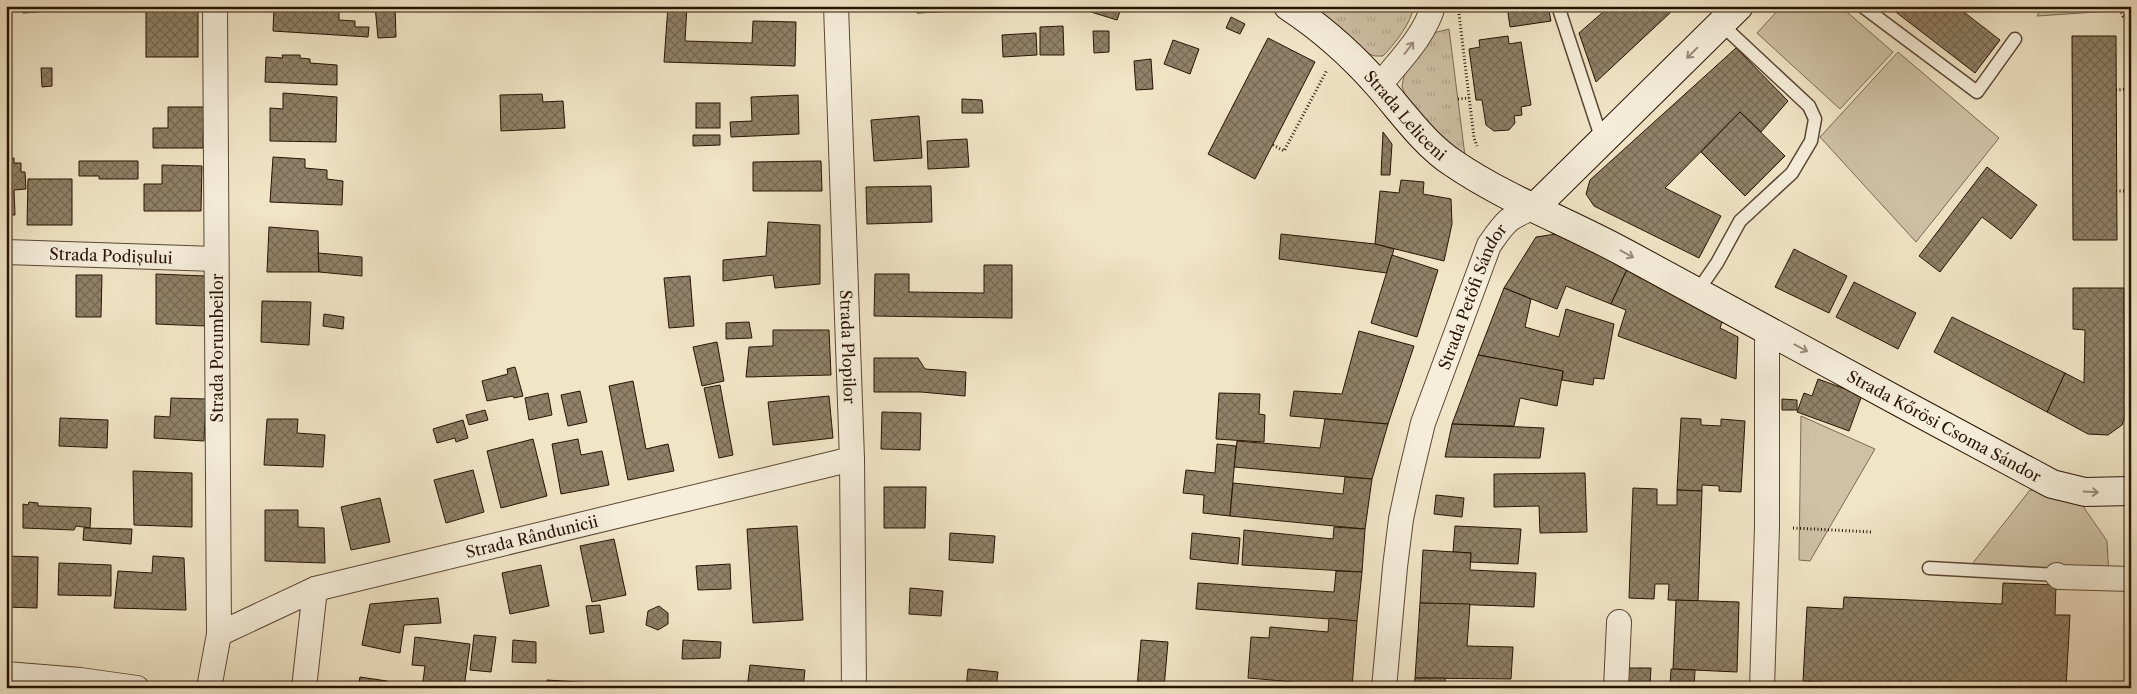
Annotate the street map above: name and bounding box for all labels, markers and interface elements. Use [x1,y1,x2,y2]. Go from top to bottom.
one-way arrow [1404,41,1414,55]
one-way arrow [1686,47,1698,59]
street label: Strada Leliceni [1360,66,1451,165]
street label: Strada Petőfi Sándor [1434,219,1511,372]
street label: Strada Podișului [49,243,173,268]
one-way arrow [1619,250,1634,259]
street label: Strada Porumbeilor [207,273,227,422]
street label: Strada Plopilor [836,290,860,404]
one-way arrow [1793,343,1808,353]
street label: Strada Kőrösi Csoma Sándor [1844,366,2045,487]
one-way arrow [2083,487,2099,496]
street label: Strada Rândunicii [464,511,600,562]

